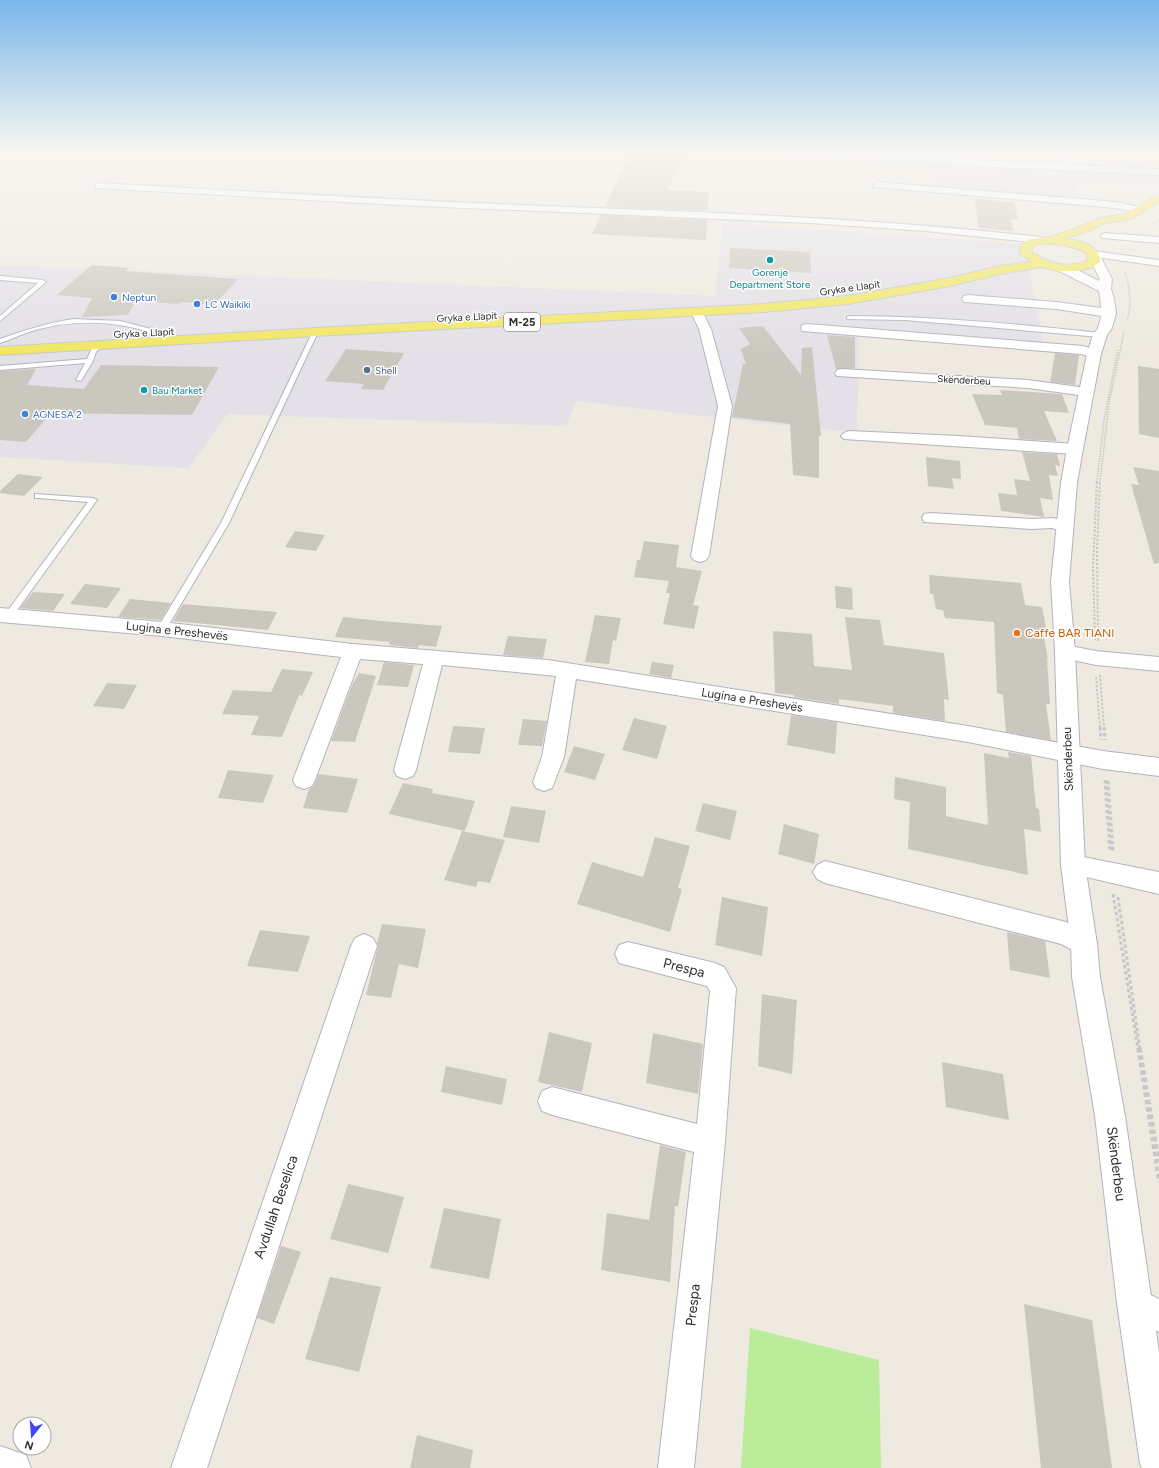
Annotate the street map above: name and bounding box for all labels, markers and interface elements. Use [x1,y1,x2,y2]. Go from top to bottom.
marker: Gorenje Department Store [765,255,775,265]
place label: Gorenje Department Store [730,266,811,291]
street label: Gryka e Llapit [819,277,881,299]
place label: Neptun [122,291,156,304]
marker: Neptun [109,292,119,302]
place label: LC Waikiki [205,298,251,311]
marker: LC Waikiki [192,299,202,309]
street label: Gryka e Llapit [436,309,498,325]
road number: M-25 [504,313,540,331]
street label: Gryka e Llapit [113,325,175,341]
place label: Shell [375,364,397,377]
marker: Shell [362,365,372,375]
street label: Skënderbeu [937,372,991,388]
place label: Bau Market [152,384,202,397]
marker: Bau Market [139,385,149,395]
place label: AGNESA 2 [33,408,82,421]
marker: AGNESA 2 [20,409,30,419]
street label: Lugina e Preshevës [125,619,229,643]
place label: Caffe BAR TIANI [1025,626,1115,640]
marker: Caffe BAR TIANI [1012,628,1022,638]
street label: Lugina e Preshevës [700,685,804,715]
street label: Skënderbeu [1060,727,1076,791]
street label: Prespa [661,955,707,981]
street label: Skënderbeu [1103,1126,1129,1202]
street label: Avdullah Beselica [250,1153,302,1261]
street label: Prespa [682,1283,704,1327]
north arrow [12,1416,52,1456]
text: N [23,1438,35,1453]

